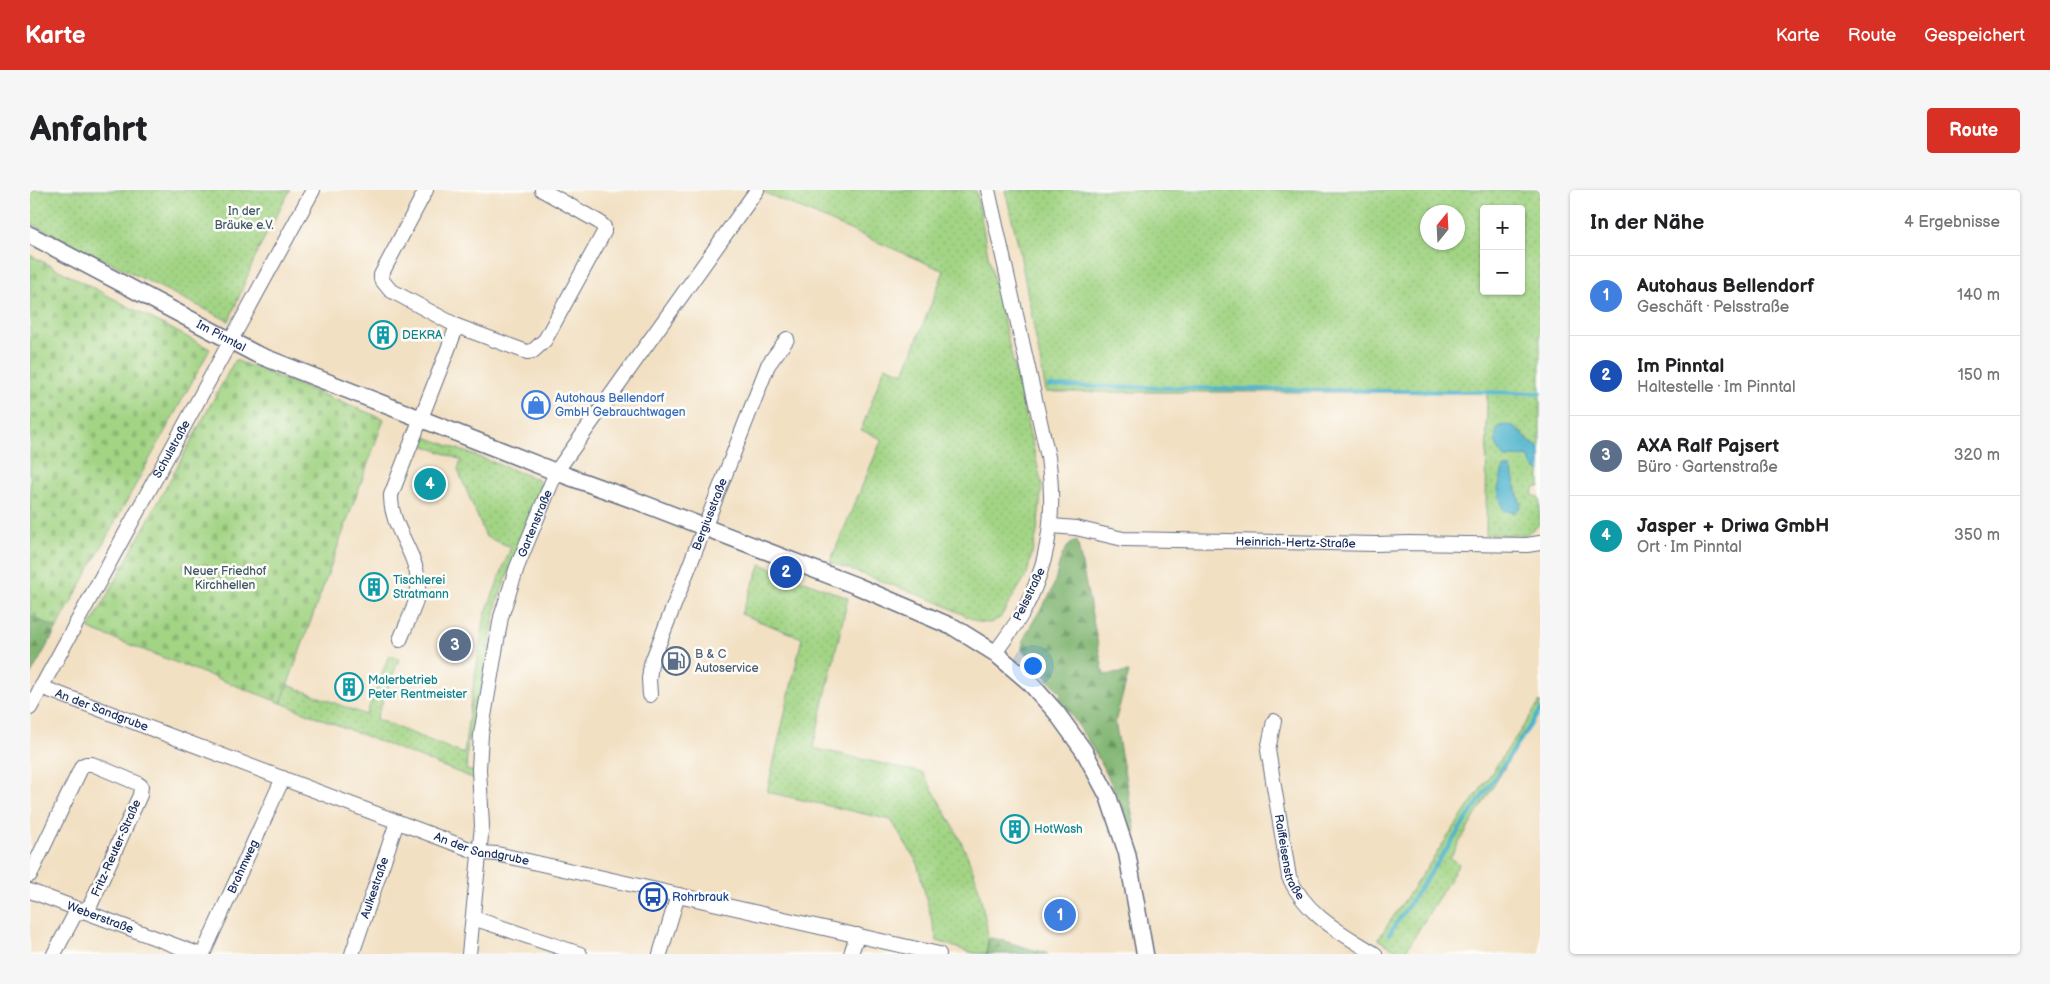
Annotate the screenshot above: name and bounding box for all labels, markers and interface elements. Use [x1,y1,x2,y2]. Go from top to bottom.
text: Karte [25,21,86,50]
text: Karte [1776,25,1820,46]
text: Route [1848,25,1896,46]
text: Gespeichert [1924,25,2025,46]
button: Route [1927,108,2020,153]
text: Anfahrt [30,109,148,152]
park label: In der Bräuke e.V. [214,204,274,233]
north arrow [1420,205,1465,250]
map controls [1480,205,1525,295]
button: + [1480,205,1525,250]
text: In der Nähe [1590,210,1704,235]
text: 4 Ergebnisse [1904,213,2000,232]
button: − [1480,250,1525,295]
text: Autohaus Bellendorf [1637,275,1814,298]
text: 1 [1603,286,1609,305]
text: 140 m [1957,286,2000,305]
text: Geschäft · Pelsstraße [1637,298,1789,317]
street label: Im Pinntal [194,317,248,355]
building icon: DEKRA [368,320,398,350]
place label: DEKRA [402,328,443,343]
text: Im Pinntal [1637,355,1724,378]
text: 2 [1601,366,1611,385]
text: 150 m [1958,366,2000,385]
text: Haltestelle · Im Pinntal [1637,378,1795,397]
shop icon: Autohaus Bellendorf GmbH Gebrauchtwagen [521,390,551,420]
place label: Autohaus Bellendorf GmbH Gebrauchtwagen [555,391,686,420]
street label: Schulstraße [150,418,194,481]
text: AXA Ralf Pajsert [1637,435,1779,458]
text: 3 [1601,446,1611,465]
text: 320 m [1954,446,2000,465]
text: Büro · Gartenstraße [1637,458,1778,477]
pin: 4 [414,465,446,503]
street label: Bergiusstraße [689,476,731,553]
street label: Gartenstraße [515,488,556,560]
text: Jasper + Driwa GmbH [1637,515,1829,538]
text: 4 [1601,526,1611,545]
text: 350 m [1954,526,2000,545]
street label: Heinrich-Hertz-Straße [1235,534,1356,552]
text: Ort · Im Pinntal [1637,538,1742,557]
pin: 2 [770,553,802,591]
park label: Neuer Friedhof Kirchhellen [184,564,267,593]
street label: Pelsstraße [1010,565,1049,623]
building icon: Tischlerei Stratmann [359,572,389,602]
place label: Tischlerei Stratmann [393,573,449,602]
pin: 3 [439,626,471,664]
fuel station icon: B & C Autoservice [661,646,691,676]
place label: B & C Autoservice [695,647,759,676]
your location [1020,653,1046,679]
building icon: Malerbetrieb Peter Rentmeister [334,672,364,702]
place label: Malerbetrieb Peter Rentmeister [368,673,468,702]
street label: An der Sandgrube [53,686,150,735]
street label: Fritz-Reuter-Straße [88,797,145,899]
street label: Raiffeisenstraße [1271,813,1307,903]
building icon: HotWash [1000,814,1030,844]
place label: HotWash [1034,822,1083,837]
street label: An der Sandgrube [432,829,531,869]
street label: Brahmweg [224,837,262,896]
street label: Aulkestraße [358,855,392,921]
bus stop icon: Rohrbrauk [638,882,668,912]
place label: Rohrbrauk [672,890,729,905]
pin: 1 [1044,896,1076,934]
street label: Weberstraße [65,898,135,937]

